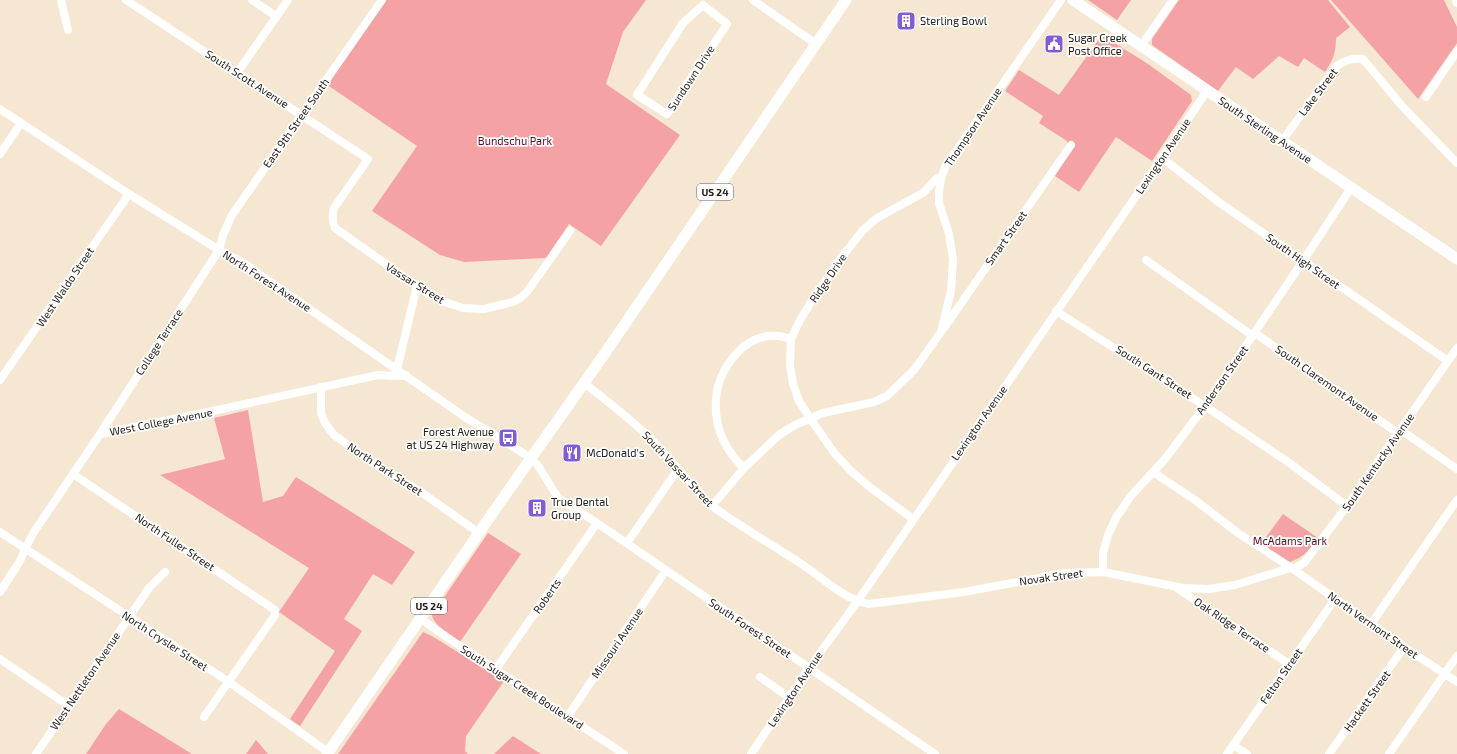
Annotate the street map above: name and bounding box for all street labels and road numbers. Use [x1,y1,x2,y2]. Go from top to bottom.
street label: Sundown Drive [665,43,717,113]
street label: South Scott Avenue [203,47,292,110]
street label: Lake Street [1296,65,1340,118]
street label: East 9th Street South [260,76,331,170]
street label: Thompson Avenue [941,85,1004,169]
street label: South Sterling Avenue [1216,93,1315,166]
street label: Lexington Avenue [1132,115,1193,196]
road number: US 24 [697,184,733,200]
street label: Smart Street [982,208,1029,267]
street label: South High Street [1264,230,1343,291]
street label: West Waldo Street [33,244,96,329]
street label: North Forest Avenue [221,247,314,314]
street label: Ridge Drive [806,251,849,305]
street label: Vassar Street [383,259,447,306]
street label: College Terrace [132,306,185,377]
street label: South Gant Street [1114,342,1195,401]
street label: South Claremont Avenue [1273,342,1381,423]
street label: Anderson Street [1193,343,1250,417]
street label: Lexington Avenue [948,383,1009,463]
street label: West College Avenue [108,405,213,438]
street label: South Kentucky Avenue [1339,410,1416,513]
street label: South Vassar Street [640,428,717,509]
street label: North Park Street [345,439,425,498]
street label: North Fuller Street [133,510,218,573]
street label: Novak Street [1018,566,1084,587]
street label: Roberts [530,576,563,616]
street label: North Vermont Street [1326,588,1421,661]
street label: Oak Ridge Terrace [1192,594,1273,655]
street label: South Forest Street [707,595,794,660]
road number: US 24 [411,598,447,614]
street label: Missouri Avenue [588,605,645,680]
street label: North Crysler Street [120,608,211,673]
street label: West Nettleton Avenue [47,629,122,732]
street label: South Sugar Creek Boulevard [458,642,586,731]
street label: Felton Street [1257,645,1304,706]
street label: Lexington Avenue [764,648,825,729]
street label: Hackett Street [1341,668,1392,734]

